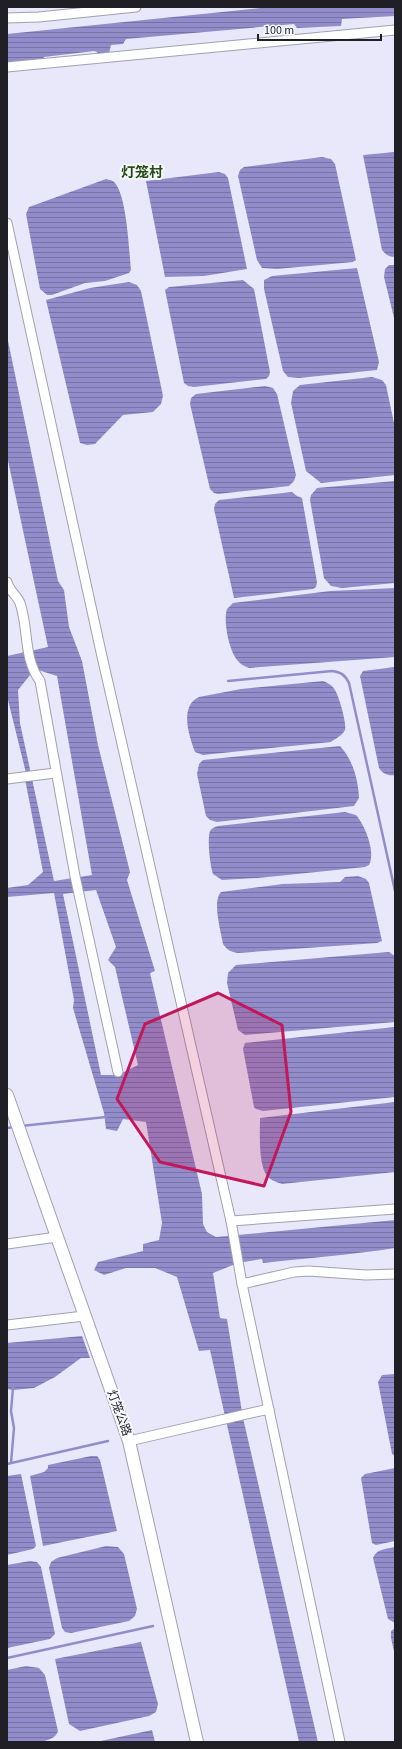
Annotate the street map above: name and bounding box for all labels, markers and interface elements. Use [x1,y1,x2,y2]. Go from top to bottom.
scale bar [258,16,381,42]
text: 100 m [264,22,294,39]
district label: 灯笼村 [121,163,163,183]
street label: 灯笼公路 [103,1388,135,1438]

